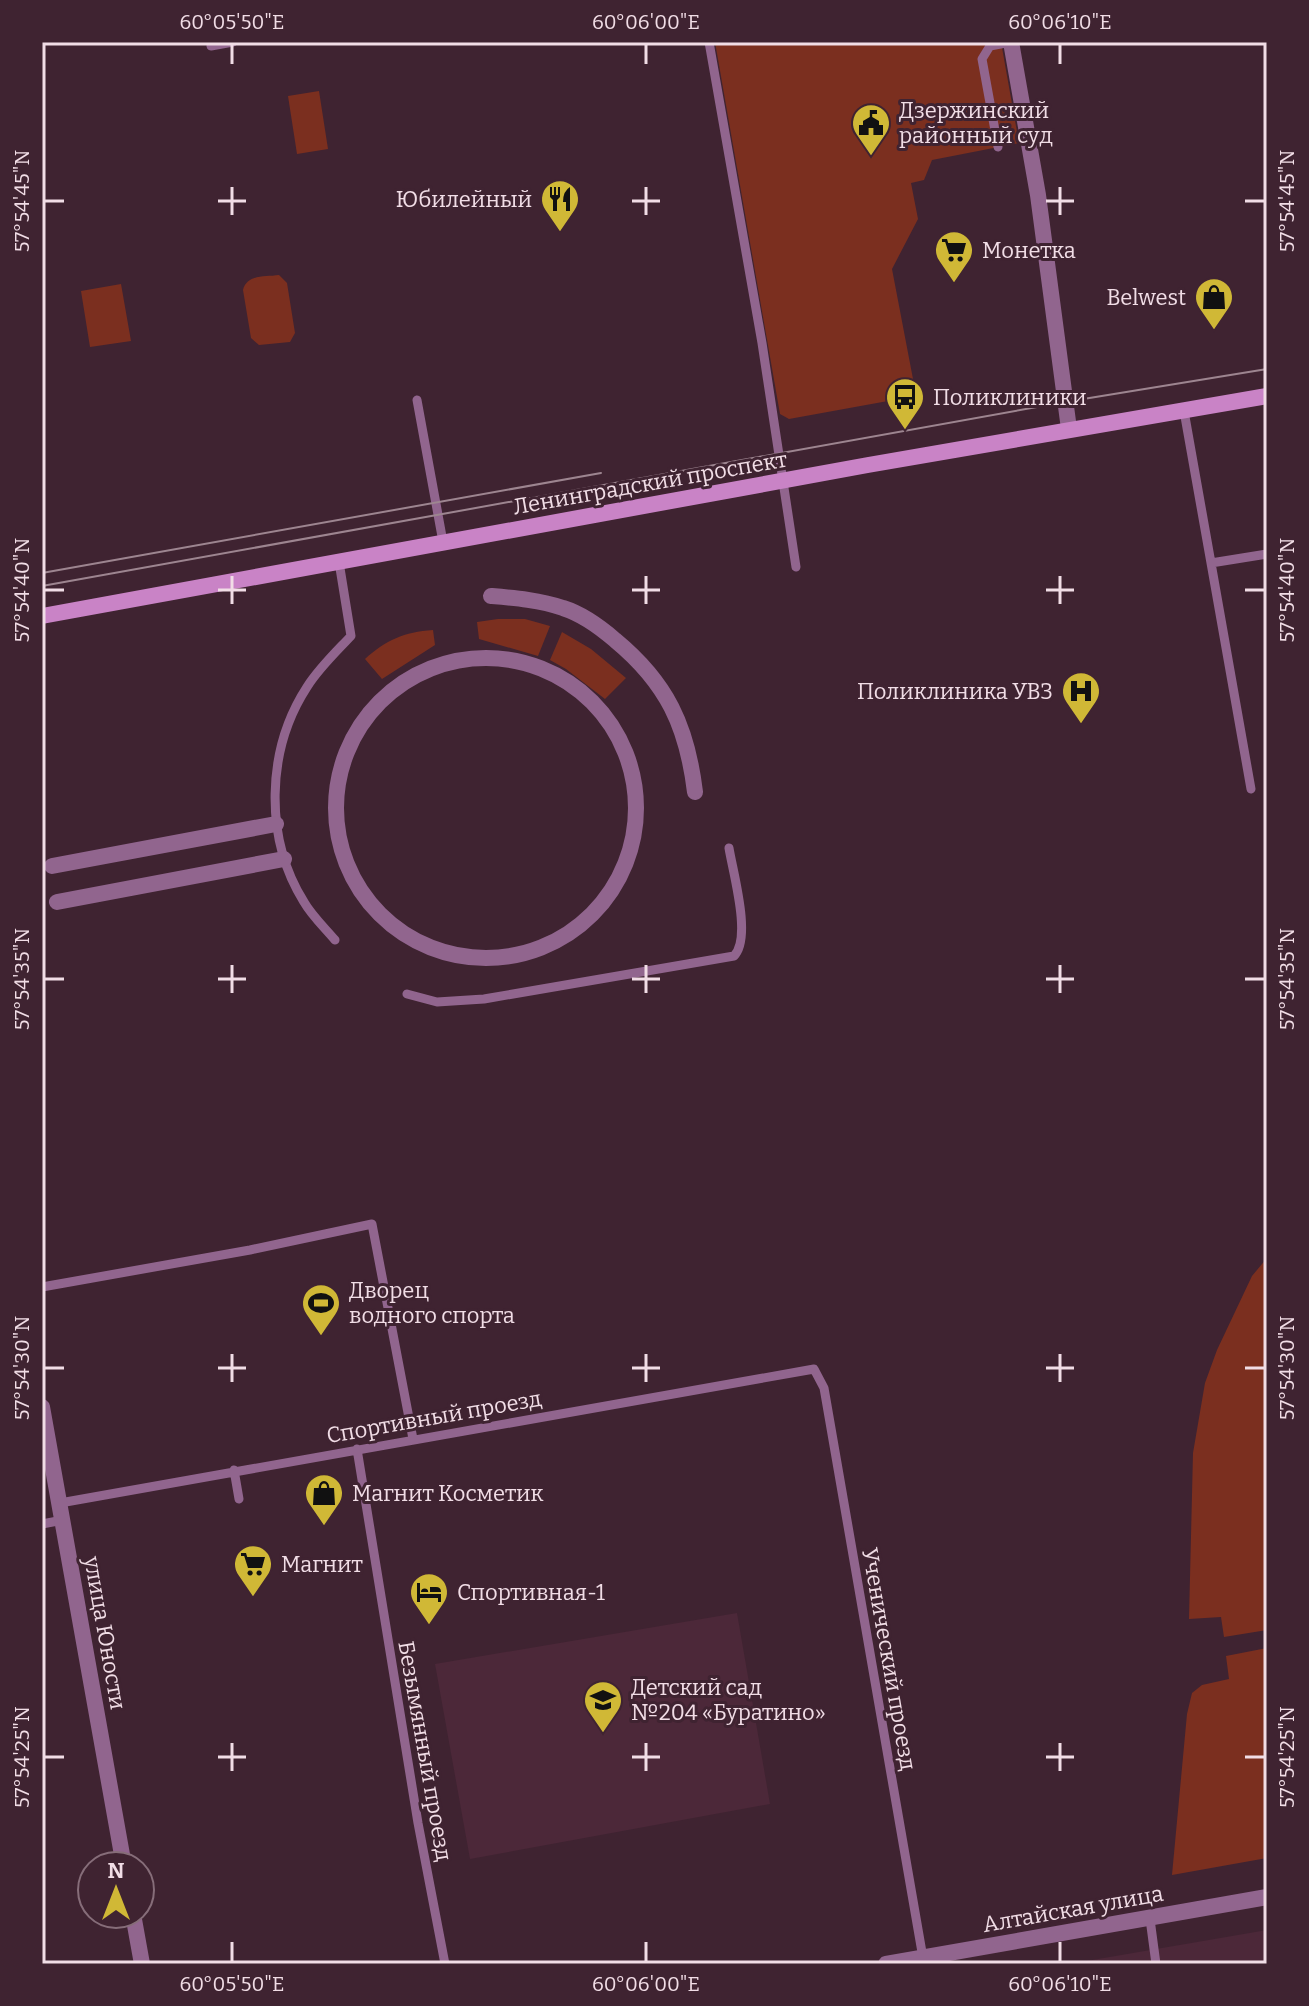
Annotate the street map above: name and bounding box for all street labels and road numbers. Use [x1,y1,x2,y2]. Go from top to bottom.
street label: Ленинградский проспект [511,446,789,520]
street label: Спортивный проезд [324,1385,544,1449]
street label: Ученический проезд [856,1546,922,1772]
street label: улица Юности [78,1553,132,1712]
street label: Безымянный проезд [392,1639,458,1863]
street label: Алтайская улица [981,1880,1165,1938]

